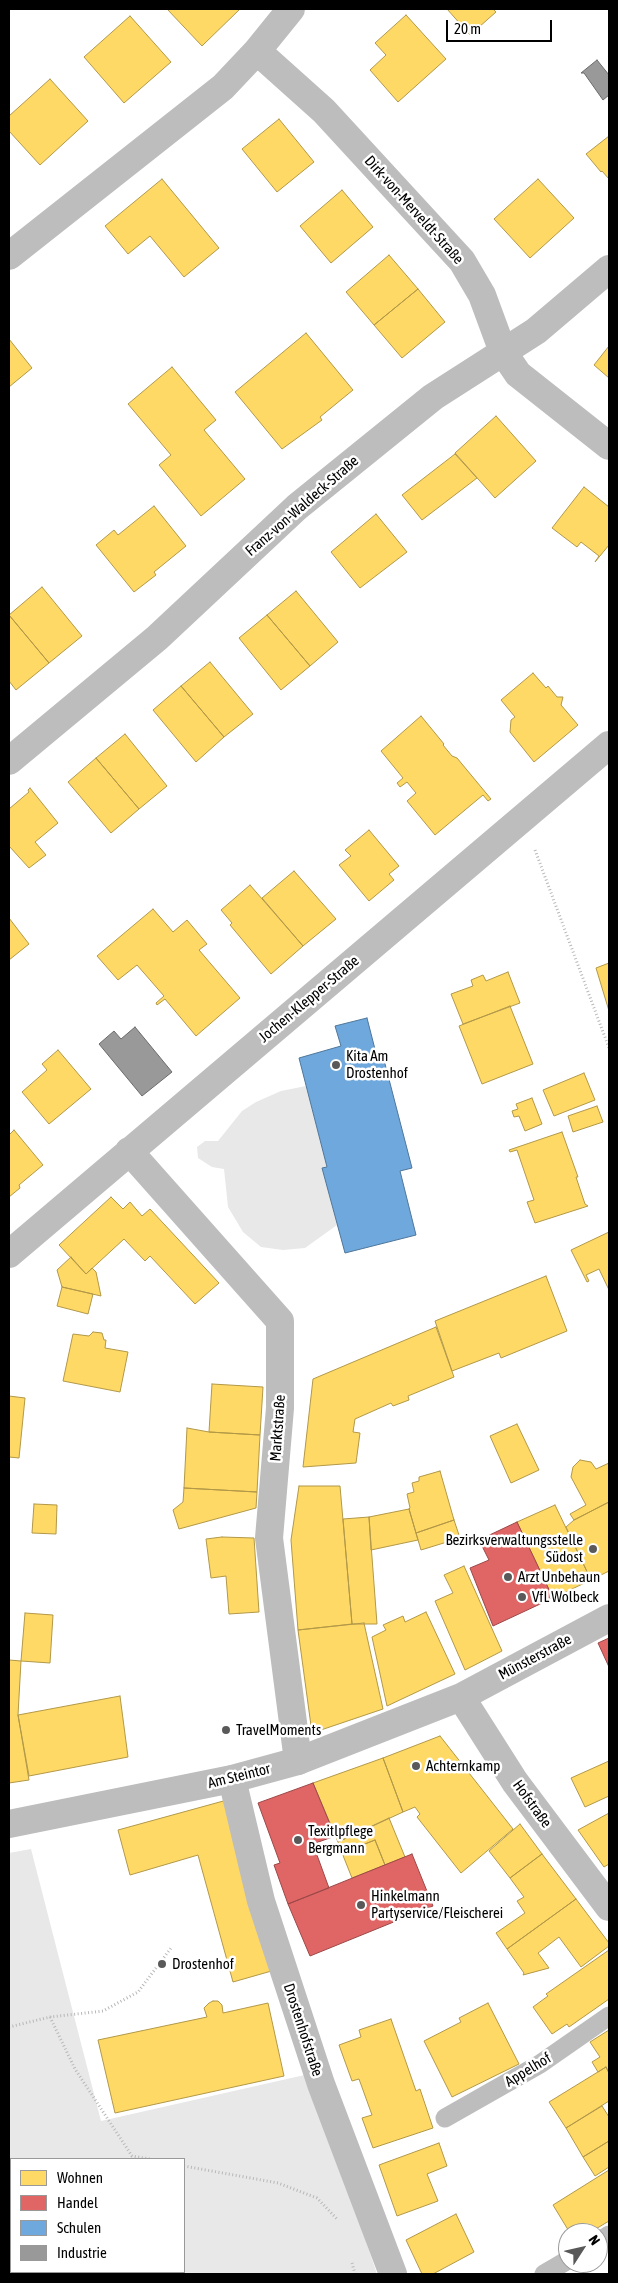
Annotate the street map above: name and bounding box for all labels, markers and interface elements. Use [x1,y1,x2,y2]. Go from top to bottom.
scale bar [448,10,554,42]
text: 20 m [454,20,481,37]
street label: Dirk-von-Merveldt-Straße [361,152,467,268]
street label: Franz-von-Waldeck-Straße [242,452,362,560]
street label: Jochen-Klepper-Straße [255,952,363,1046]
place label: Kita Am Drostenhof [346,1047,408,1082]
marker: Kita Am Drostenhof [330,1059,342,1071]
street label: Marktstraße [267,1394,289,1462]
place label: Bezirksverwaltungsstelle Südost [445,1531,583,1566]
marker: Bezirksverwaltungsstelle Südost [587,1543,599,1555]
place label: Arzt Unbehaun [518,1568,600,1586]
marker: Arzt Unbehaun [502,1571,514,1583]
place label: VfL Wolbeck [532,1588,599,1606]
marker: VfL Wolbeck [516,1591,528,1603]
street label: Münsterstraße [496,1630,574,1684]
place label: TravelMoments [236,1721,321,1739]
marker: TravelMoments [220,1724,232,1736]
place label: Achternkamp [426,1757,500,1775]
street label: Am Steintor [206,1760,272,1792]
marker: Achternkamp [410,1760,422,1772]
street label: Hofstraße [509,1777,555,1831]
place label: Texitlpflege Bergmann [308,1822,373,1857]
marker: Texitlpflege Bergmann [292,1834,304,1846]
place label: Hinkelmann Partyservice/Fleischerei [371,1887,503,1922]
marker: Hinkelmann Partyservice/Fleischerei [355,1899,367,1911]
place label: Drostenhof [172,1955,234,1973]
marker: Drostenhof [156,1958,168,1970]
street label: Drostenhofstraße [280,1981,326,2079]
street label: Appelhof [502,2049,554,2091]
legend [10,2158,185,2273]
text: Wohnen [57,2169,103,2186]
text: Handel [57,2194,98,2211]
text: Schulen [57,2219,101,2236]
north arrow [558,2223,608,2273]
text: N [586,2232,603,2248]
text: Industrie [57,2244,107,2261]

